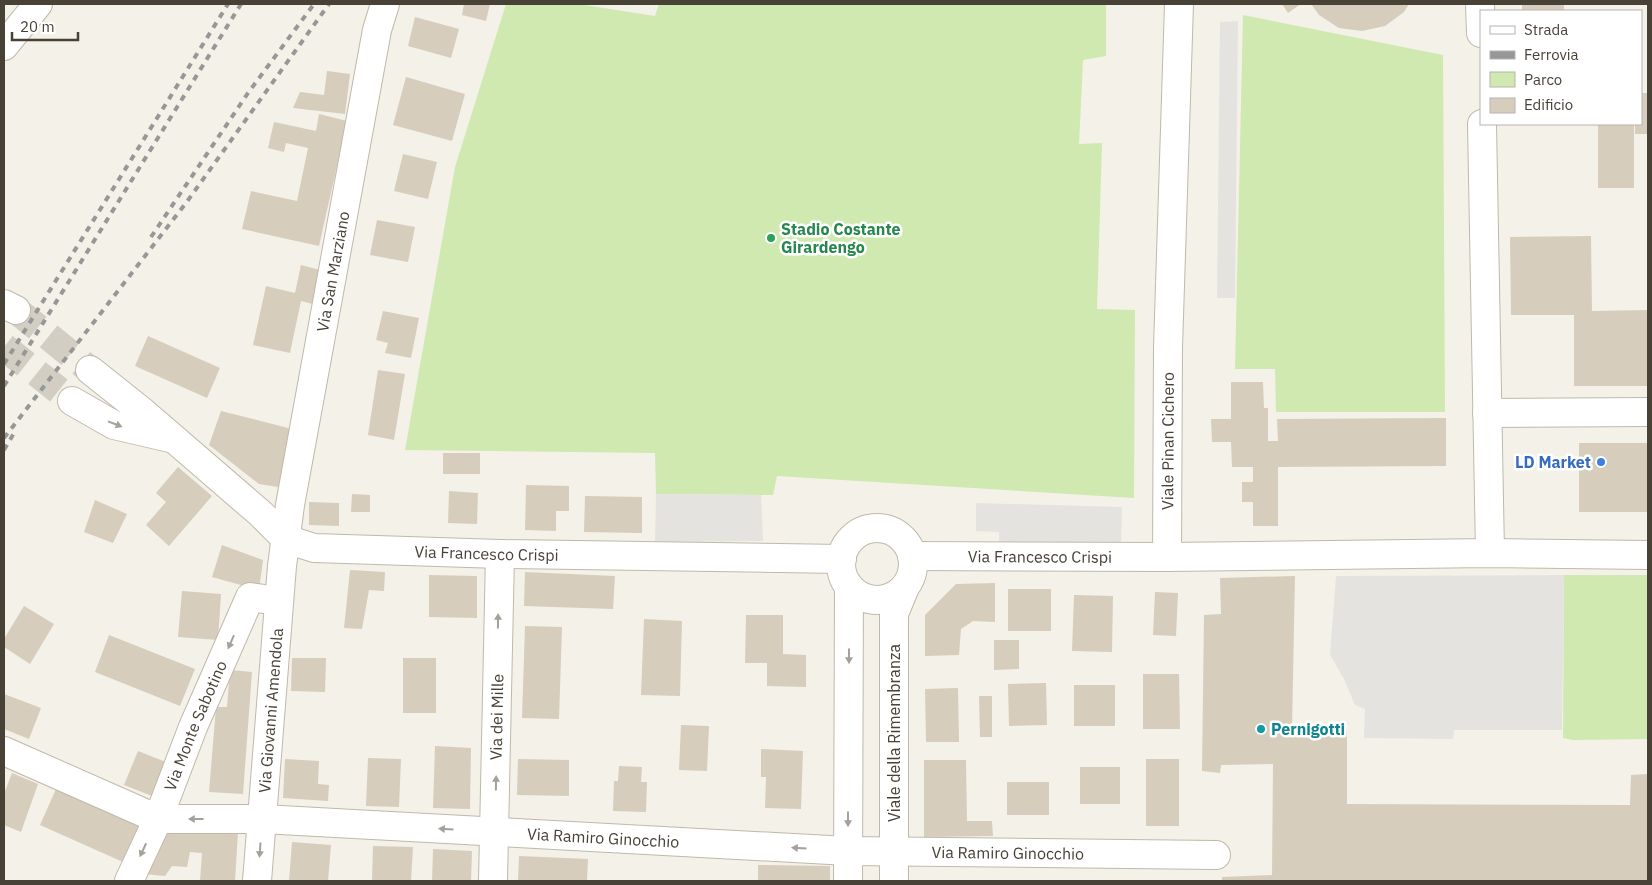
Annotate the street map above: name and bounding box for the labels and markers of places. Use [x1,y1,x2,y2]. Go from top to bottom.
place label: Stadio Costante Girardengo [781,219,900,257]
marker: Stadio Costante Girardengo [765,232,777,244]
place label: LD Market [1515,452,1591,472]
marker: LD Market [1595,456,1607,468]
place label: Pernigotti [1271,719,1345,739]
marker: Pernigotti [1255,723,1267,735]

